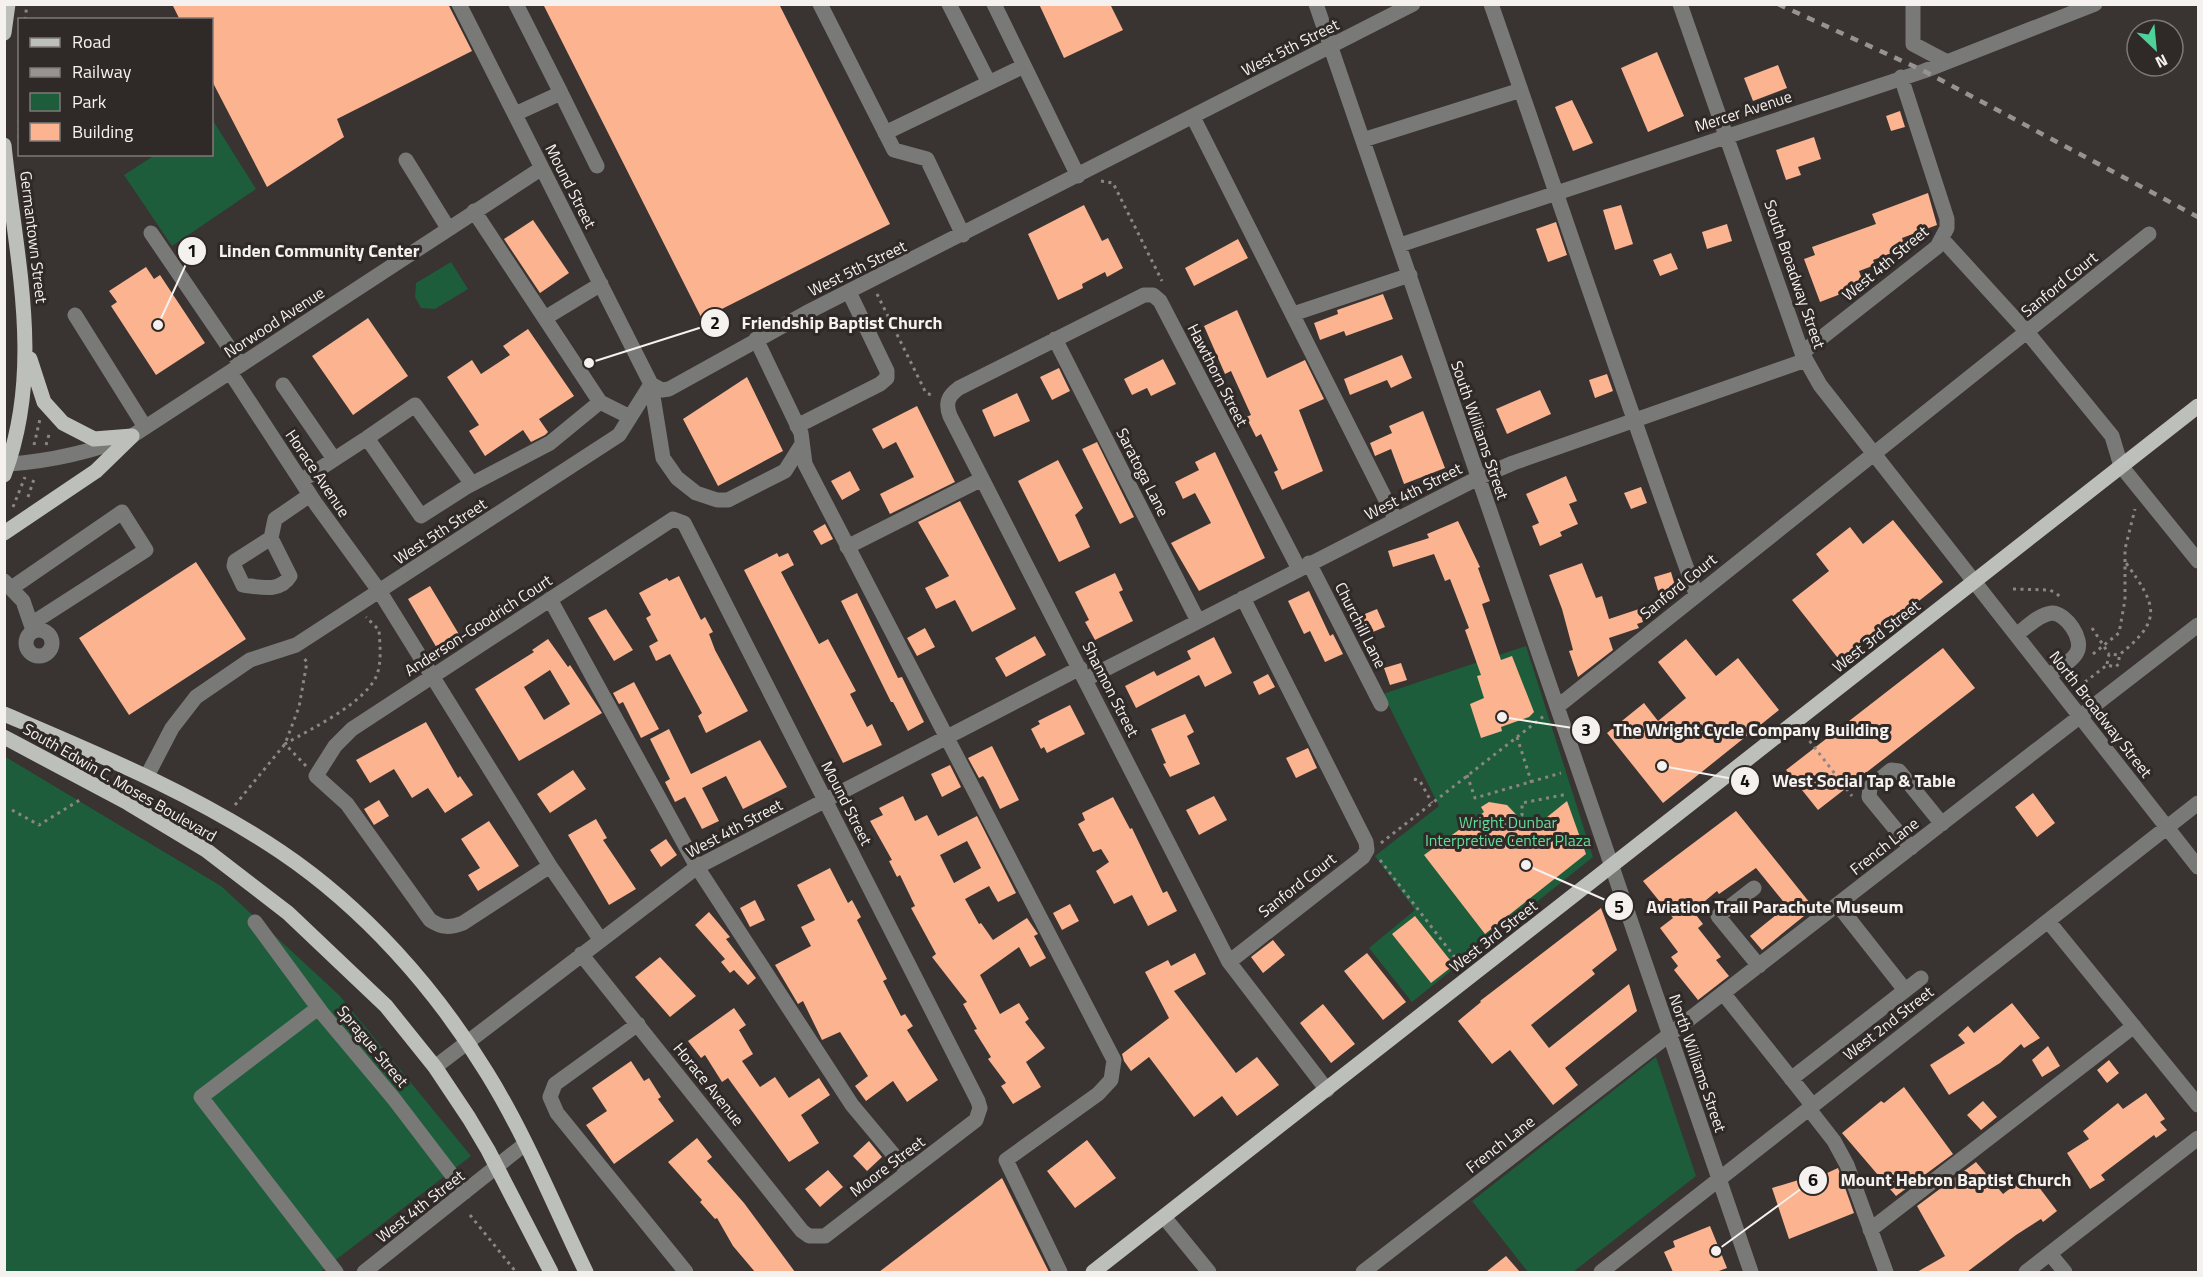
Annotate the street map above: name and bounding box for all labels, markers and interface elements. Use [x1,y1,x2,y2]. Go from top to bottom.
street label: West 5th Street [1237,12,1343,82]
legend [18,18,213,156]
north arrow [2125,18,2185,78]
text: Road [72,28,111,55]
text: N [2151,48,2172,75]
text: Railway [72,58,132,85]
street label: Mercer Avenue [1691,84,1795,138]
text: Park [72,88,107,115]
text: Building [72,118,133,145]
street label: Mound Street [539,140,603,233]
street label: Germantown Street [14,170,54,305]
street label: South Broadway Street [1758,196,1832,352]
street label: West 4th Street [1837,219,1934,306]
callout: Linden Community Center [177,233,432,269]
street label: West 5th Street [804,234,910,302]
text: 1 [187,237,197,264]
text: Linden Community Center [219,237,420,264]
street label: Sanford Court [2015,245,2103,323]
street label: Norwood Avenue [219,280,329,364]
callout: Friendship Baptist Church [700,305,954,341]
text: 2 [710,309,720,336]
text: Friendship Baptist Church [742,309,942,336]
street label: Hawthorn Street [1182,319,1254,431]
street label: South Williams Street [1445,357,1515,503]
street label: Horace Avenue [280,424,356,522]
street label: Saratoga Lane [1110,424,1176,520]
street label: West 4th Street [1360,456,1466,526]
street label: West 5th Street [389,492,491,570]
street label: Sanford Court [1634,547,1722,625]
street label: Anderson-Goodrich Court [399,568,557,682]
street label: Churchill Lane [1329,578,1393,672]
street label: West 3rd Street [1827,594,1925,678]
street label: Shannon Street [1077,637,1146,741]
street label: North Broadway Street [2044,645,2158,783]
callout: The Wright Cycle Company Building [1571,712,1901,748]
text: 3 [1581,716,1591,743]
text: The Wright Cycle Company Building [1613,716,1889,743]
street label: South Edwin C. Moses Boulevard [19,717,221,847]
street label: Mound Street [815,757,879,850]
callout: West Social Tap & Table [1730,763,1968,799]
text: 4 [1740,767,1750,794]
text: West Social Tap & Table [1772,767,1956,794]
street label: West 4th Street [681,792,787,864]
park label: Wright Dunbar Interpretive Center Plaza [1425,810,1591,852]
street label: French Lane [1844,811,1924,881]
street label: Sanford Court [1253,847,1341,923]
callout: Aviation Trail Parachute Museum [1604,888,1915,924]
text: 5 [1614,893,1624,920]
text: Aviation Trail Parachute Museum [1646,893,1904,920]
street label: West 3rd Street [1444,894,1542,978]
street label: West 2nd Street [1838,980,1939,1066]
street label: North Williams Street [1663,991,1733,1136]
street label: Sprague Street [332,1000,415,1092]
street label: Horace Avenue [668,1037,750,1131]
street label: French Lane [1460,1109,1540,1179]
street label: Moore Street [844,1130,930,1202]
callout: Mount Hebron Baptist Church [1798,1162,2083,1198]
street label: West 4th Street [371,1164,470,1248]
text: 6 [1808,1166,1818,1193]
text: Mount Hebron Baptist Church [1840,1166,2072,1193]

